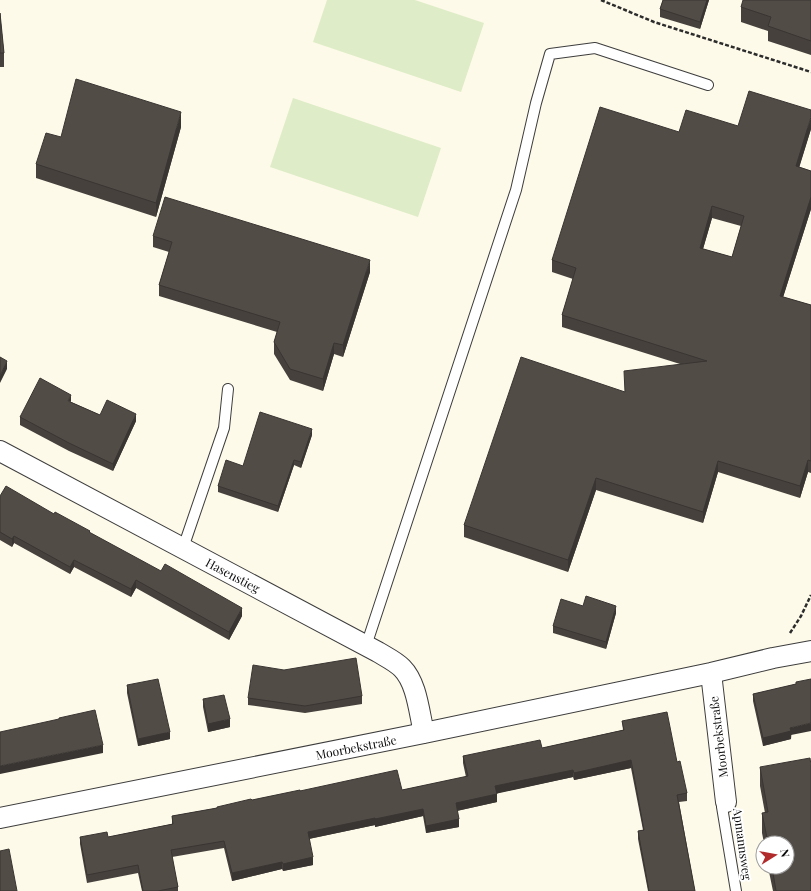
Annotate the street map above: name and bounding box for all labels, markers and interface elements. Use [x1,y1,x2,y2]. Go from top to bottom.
street label: Hasenstieg [203,554,263,596]
street label: Moorbekstraße [705,695,731,779]
street label: Moorbekstraße [314,731,398,763]
street label: Apmannsweg [730,806,756,882]
north arrow [755,835,795,875]
text: N [777,848,793,858]

